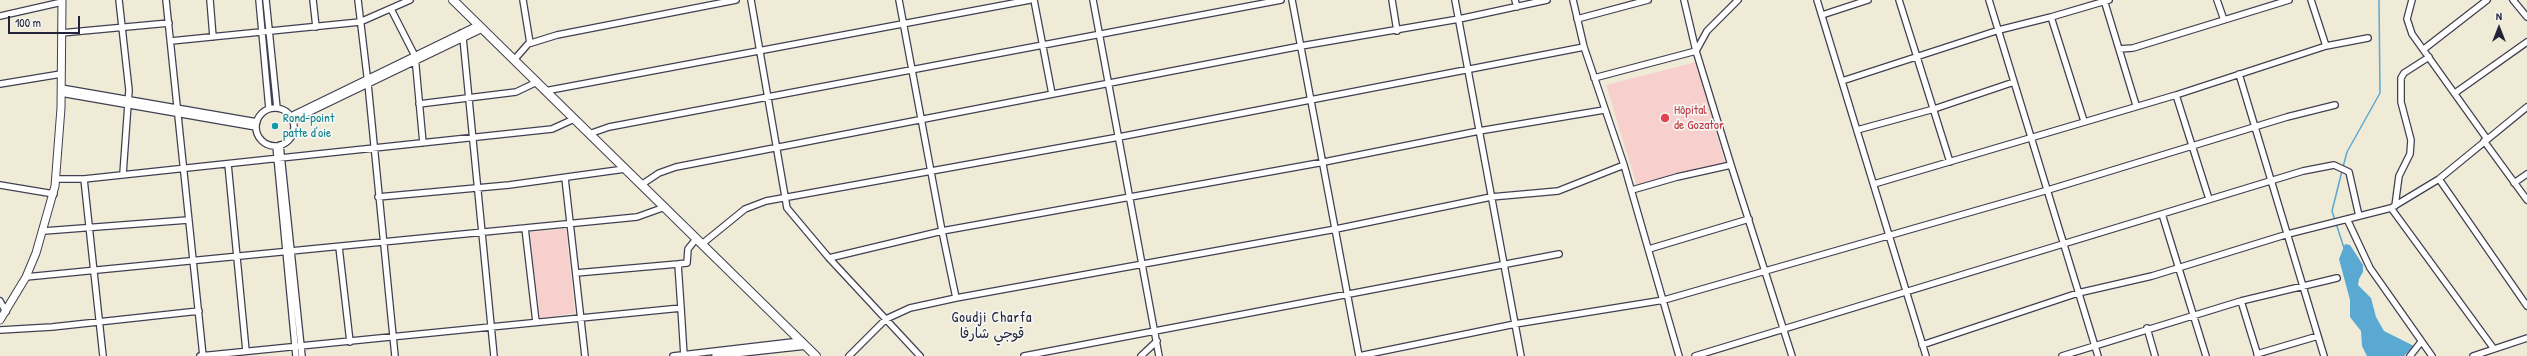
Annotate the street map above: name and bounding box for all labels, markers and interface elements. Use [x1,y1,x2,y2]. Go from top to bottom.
scale bar [10,8,82,34]
north arrow [2479,8,2519,48]
text: N [2496,9,2502,23]
text: 100 m [15,14,41,31]
place label: Hôpital de Gozator [1674,103,1724,134]
place label: Rond-point patte d'oie [283,111,334,142]
marker: Hôpital de Gozator [1659,112,1671,124]
marker: Rond-point patte d'oie [270,121,280,131]
district label: Goudji Charfa قوجي شارفا [951,310,1033,342]

